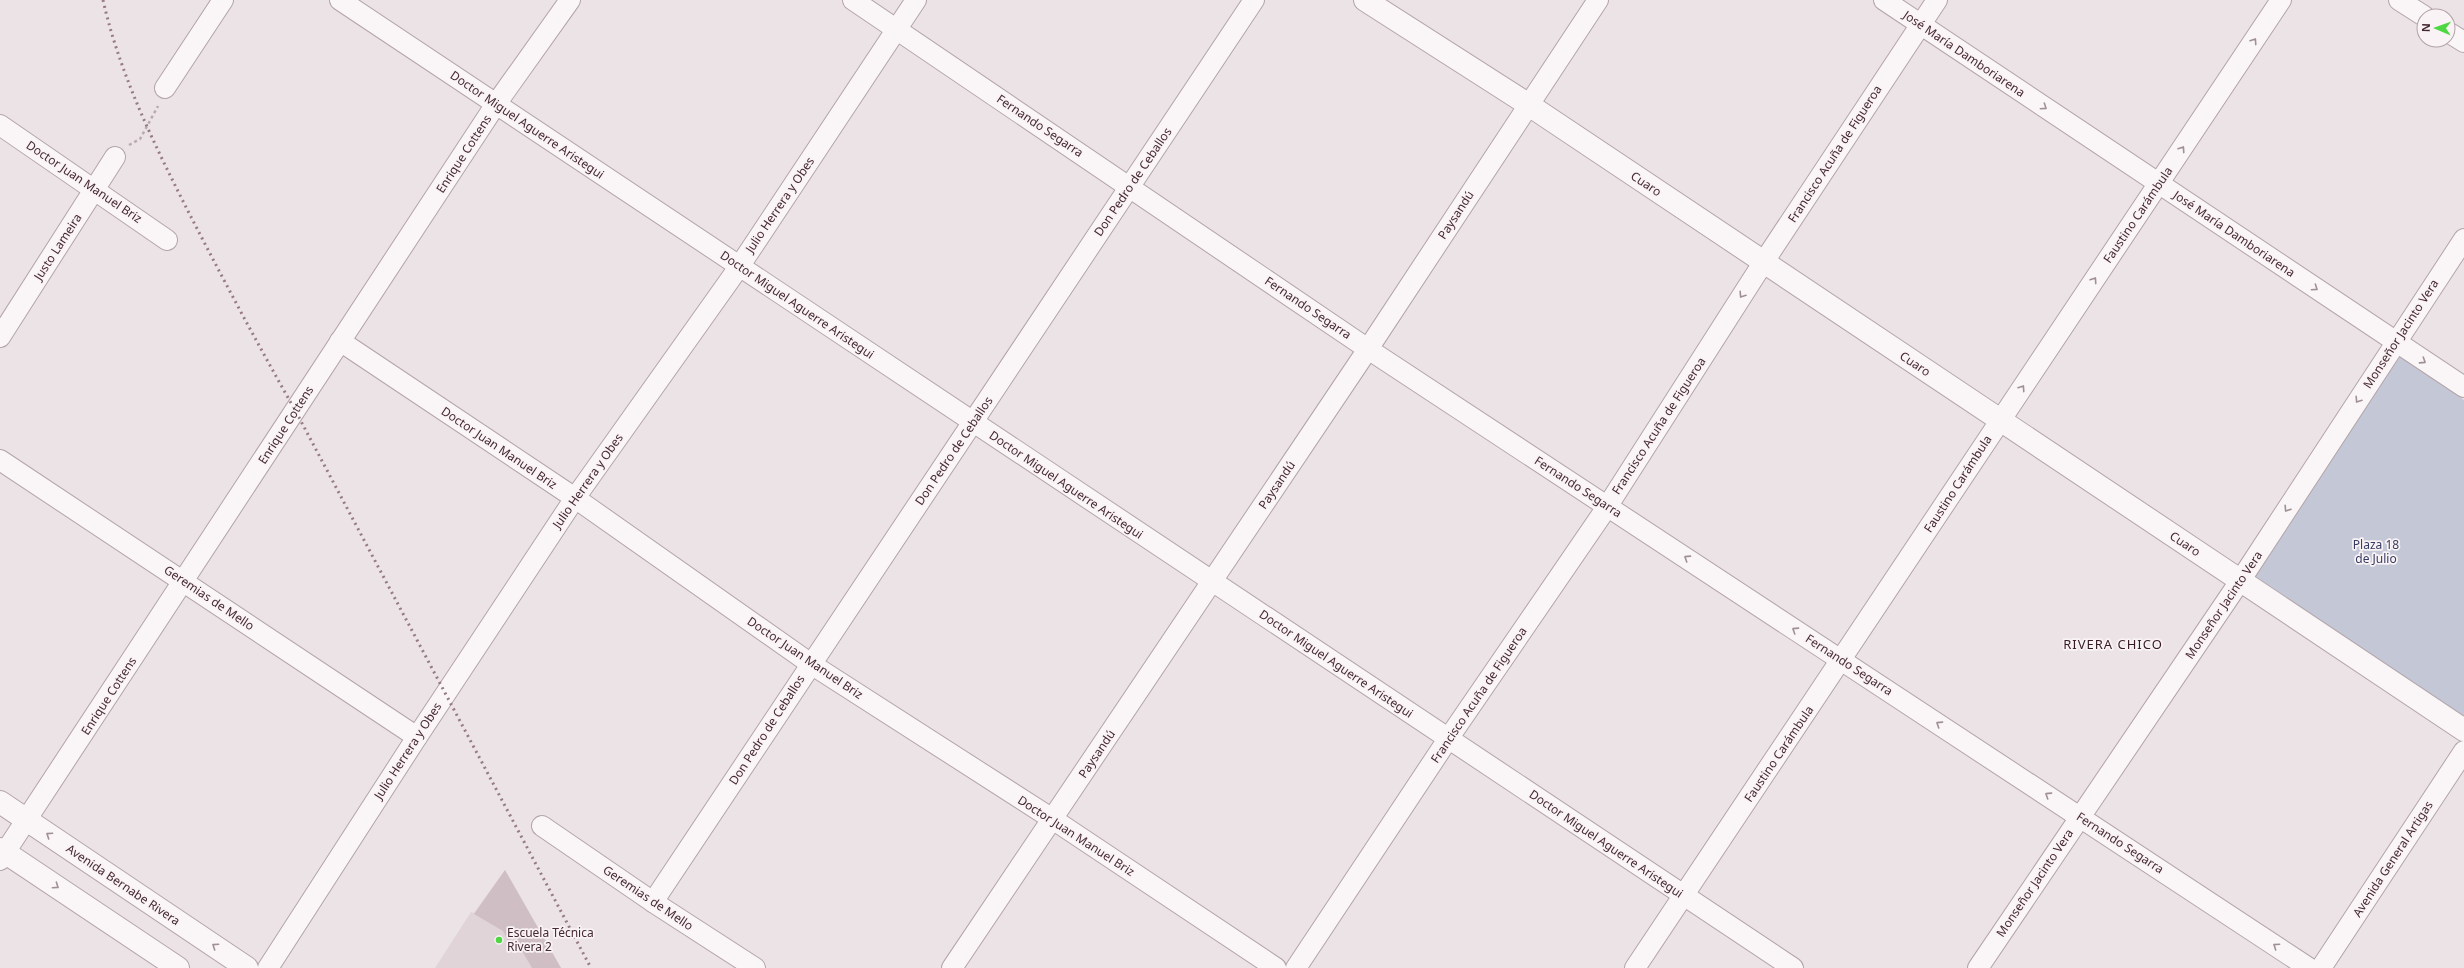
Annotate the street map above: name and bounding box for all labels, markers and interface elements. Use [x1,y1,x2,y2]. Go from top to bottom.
street label: José María Damboriarena [1899,6,2029,101]
north arrow [2416,8,2456,48]
text: N [2418,23,2433,32]
one-way arrow [2249,38,2256,45]
street label: Doctor Miguel Aguerre Aristegui [447,67,608,183]
street label: Francisco Acuña de Figueroa [1784,82,1886,226]
street label: Fernando Segarra [994,90,1087,161]
one-way arrow [2040,102,2047,110]
street label: Enrique Cottens [432,111,495,196]
street label: Don Pedro de Ceballos [1090,124,1176,240]
street label: Doctor Juan Manuel Briz [23,136,146,227]
one-way arrow [2177,146,2185,153]
street label: Julio Herrera y Obes [741,153,818,257]
street label: Faustino Carámbula [2099,163,2176,266]
street label: Cuaro [1628,167,1665,200]
street label: José María Damboriarena [2169,186,2299,281]
street label: Paysandú [1434,187,1478,242]
street label: Justo Lameira [29,210,86,284]
street label: Doctor Miguel Aguerre Aristegui [717,247,878,363]
street label: Fernando Segarra [1262,272,1355,343]
street label: Monseñor Jacinto Vera [2359,276,2442,392]
one-way arrow [2089,277,2097,284]
one-way arrow [2311,283,2318,291]
one-way arrow [1740,291,1747,298]
street label: Cuaro [1897,347,1934,380]
street label: Francisco Acuña de Figueroa [1608,354,1710,498]
one-way arrow [2419,356,2426,363]
street label: Enrique Cottens [254,382,317,467]
one-way arrow [2017,385,2025,392]
street label: Don Pedro de Ceballos [911,393,997,509]
one-way arrow [2355,396,2363,403]
street label: Doctor Juan Manuel Briz [438,402,561,493]
street label: Doctor Miguel Aguerre Aristegui [986,427,1147,543]
street label: Julio Herrera y Obes [548,430,627,532]
street label: Faustino Carámbula [1920,432,1995,536]
street label: Fernando Segarra [1531,452,1625,521]
street label: Paysandú [1254,457,1299,512]
one-way arrow [2284,505,2292,512]
street label: Cuaro [2167,527,2204,560]
park label: Plaza 18 de Julio [2353,536,2399,567]
street label: Monseñor Jacinto Vera [2181,547,2266,662]
one-way arrow [1684,556,1691,563]
street label: Geremias de Mello [161,561,258,634]
street label: Doctor Miguel Aguerre Aristegui [1256,606,1417,722]
street label: Doctor Juan Manuel Briz [744,612,867,703]
street label: Francisco Acuña de Figueroa [1427,623,1531,766]
one-way arrow [1793,627,1800,634]
street label: Fernando Segarra [1802,630,1896,699]
district label: RIVERA CHICO [2063,635,2163,653]
street label: Enrique Cottens [77,653,140,738]
street label: Don Pedro de Ceballos [725,671,809,788]
street label: Julio Herrera y Obes [369,699,445,803]
street label: Faustino Carámbula [1740,702,1817,805]
one-way arrow [1936,721,1943,729]
street label: Paysandú [1074,726,1119,781]
street label: Doctor Miguel Aguerre Aristegui [1526,786,1687,902]
street label: Doctor Juan Manuel Briz [1014,791,1138,880]
one-way arrow [2045,793,2052,800]
street label: Avenida General Artigas [2349,797,2437,920]
street label: Fernando Segarra [2073,808,2167,877]
street label: Monseñor Jacinto Vera [1992,825,2077,940]
one-way arrow [46,833,53,840]
street label: Avenida Bernabe Rivera [63,840,184,929]
street label: Geremias de Mello [600,861,697,934]
one-way arrow [51,881,58,888]
place label: Escuela Técnica Rivera 2 [507,924,594,955]
marker: Escuela Técnica Rivera 2 [494,935,504,945]
one-way arrow [212,943,219,951]
one-way arrow [2273,944,2280,951]

